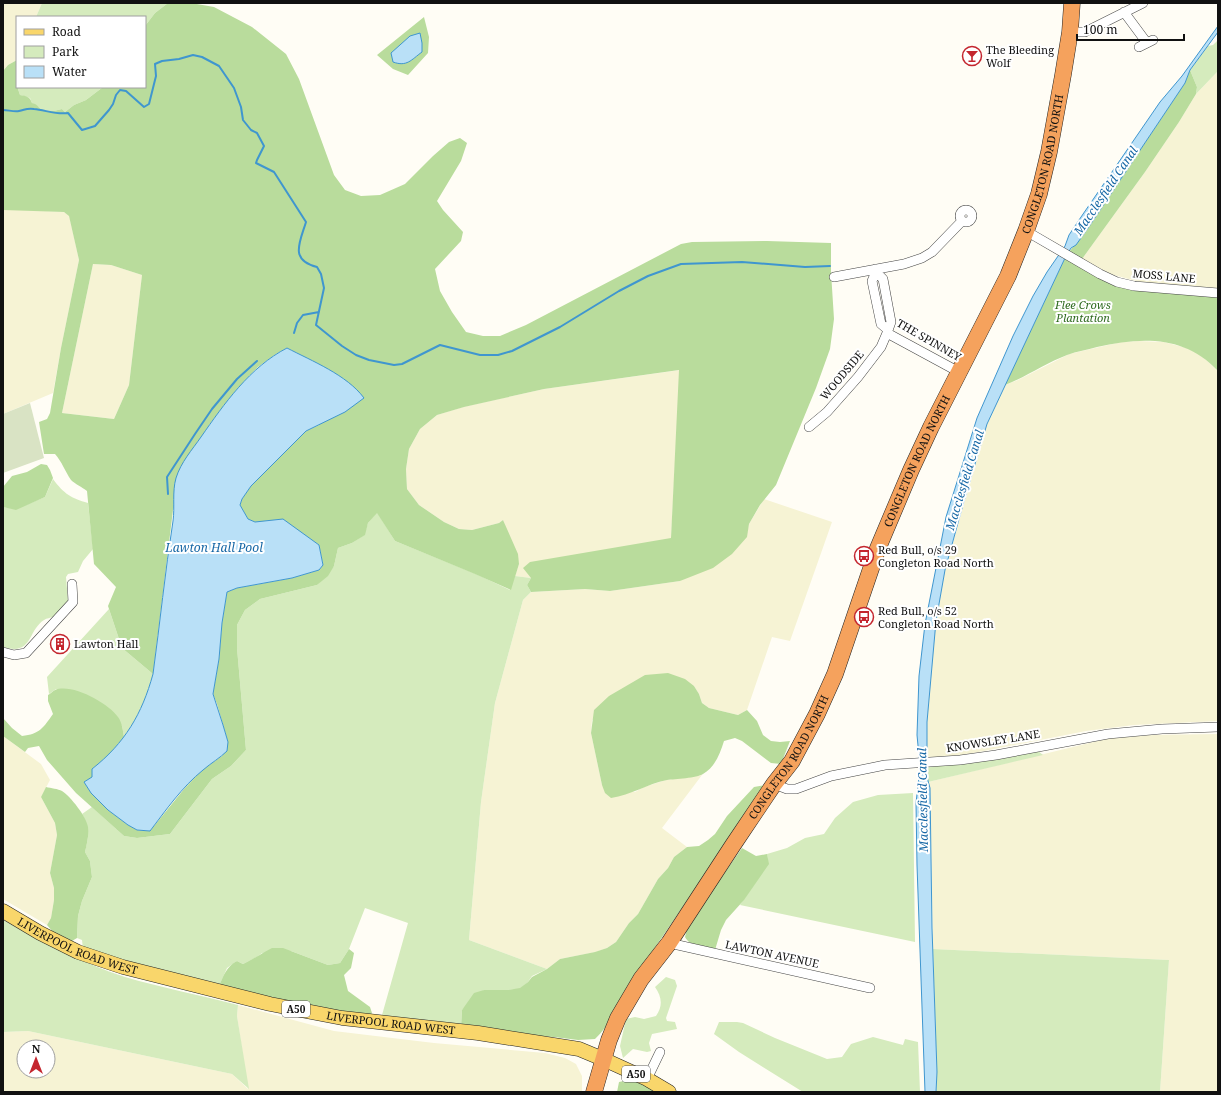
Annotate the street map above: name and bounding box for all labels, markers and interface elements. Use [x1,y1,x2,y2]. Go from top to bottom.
legend [16,16,146,88]
scale bar [1077,16,1184,42]
text: 100 m [1083,21,1118,38]
text: Road [52,23,82,40]
place label: The Bleeding Wolf [986,42,1054,70]
text: Park [52,43,80,60]
bar icon: The Bleeding Wolf [961,45,983,67]
text: Water [52,63,87,80]
street label: CONGLETON ROAD NORTH [1018,93,1066,236]
water label: Macclesfield Canal [1069,143,1142,239]
street label: MOSS LANE [1132,265,1196,286]
park label: Flee Crows Plantation [1054,297,1111,325]
street label: THE SPINNEY [894,315,964,364]
street label: WOODSIDE [816,347,867,403]
street label: CONGLETON ROAD NORTH [880,392,953,529]
water label: Macclesfield Canal [941,427,988,533]
water label: Lawton Hall Pool [164,539,263,556]
place label: Red Bull, o/s 29 Congleton Road North [878,542,994,570]
bus stop icon: Red Bull, o/s 29 Congleton Road North [853,545,875,567]
place label: Red Bull, o/s 52 Congleton Road North [878,603,994,631]
bus stop icon: Red Bull, o/s 52 Congleton Road North [853,606,875,628]
building icon: Lawton Hall [49,633,71,655]
place label: Lawton Hall [74,636,139,651]
street label: CONGLETON ROAD NORTH [744,692,832,822]
street label: KNOWSLEY LANE [945,726,1041,755]
water label: Macclesfield Canal [913,747,932,853]
street label: LIVERPOOL ROAD WEST [15,913,140,977]
street label: LAWTON AVENUE [724,936,821,971]
road number: A50 [282,1001,310,1017]
street label: LIVERPOOL ROAD WEST [325,1007,456,1037]
north arrow [16,1039,56,1079]
text: N [32,1041,41,1056]
road number: A50 [622,1066,650,1082]

